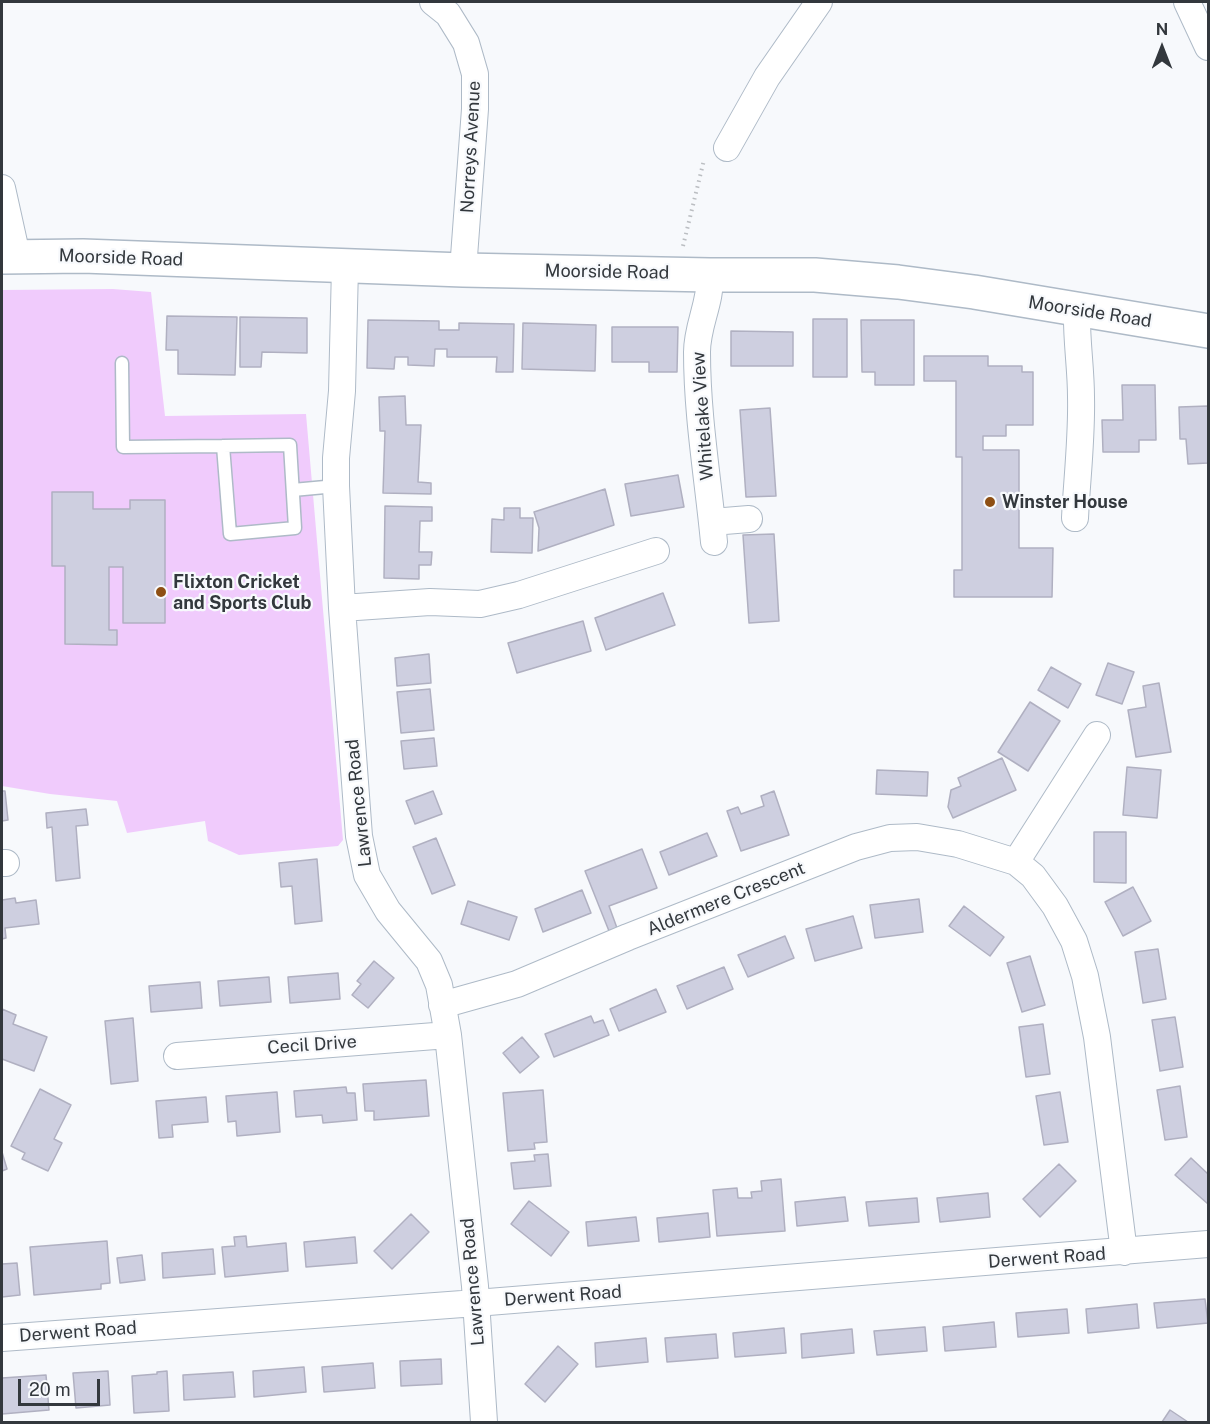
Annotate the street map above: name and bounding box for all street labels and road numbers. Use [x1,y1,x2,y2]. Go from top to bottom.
street label: Norreys Avenue [457,80,485,214]
street label: Moorside Road [58,245,184,271]
street label: Moorside Road [544,260,670,284]
street label: Moorside Road [1027,292,1153,332]
street label: Whitelake View [688,351,718,481]
street label: Lawrence Road [342,738,376,868]
street label: Aldermere Crescent [644,857,808,941]
street label: Cecil Drive [267,1031,357,1059]
street label: Lawrence Road [457,1217,489,1347]
street label: Derwent Road [987,1243,1107,1273]
street label: Derwent Road [503,1281,623,1311]
street label: Derwent Road [18,1317,138,1347]

